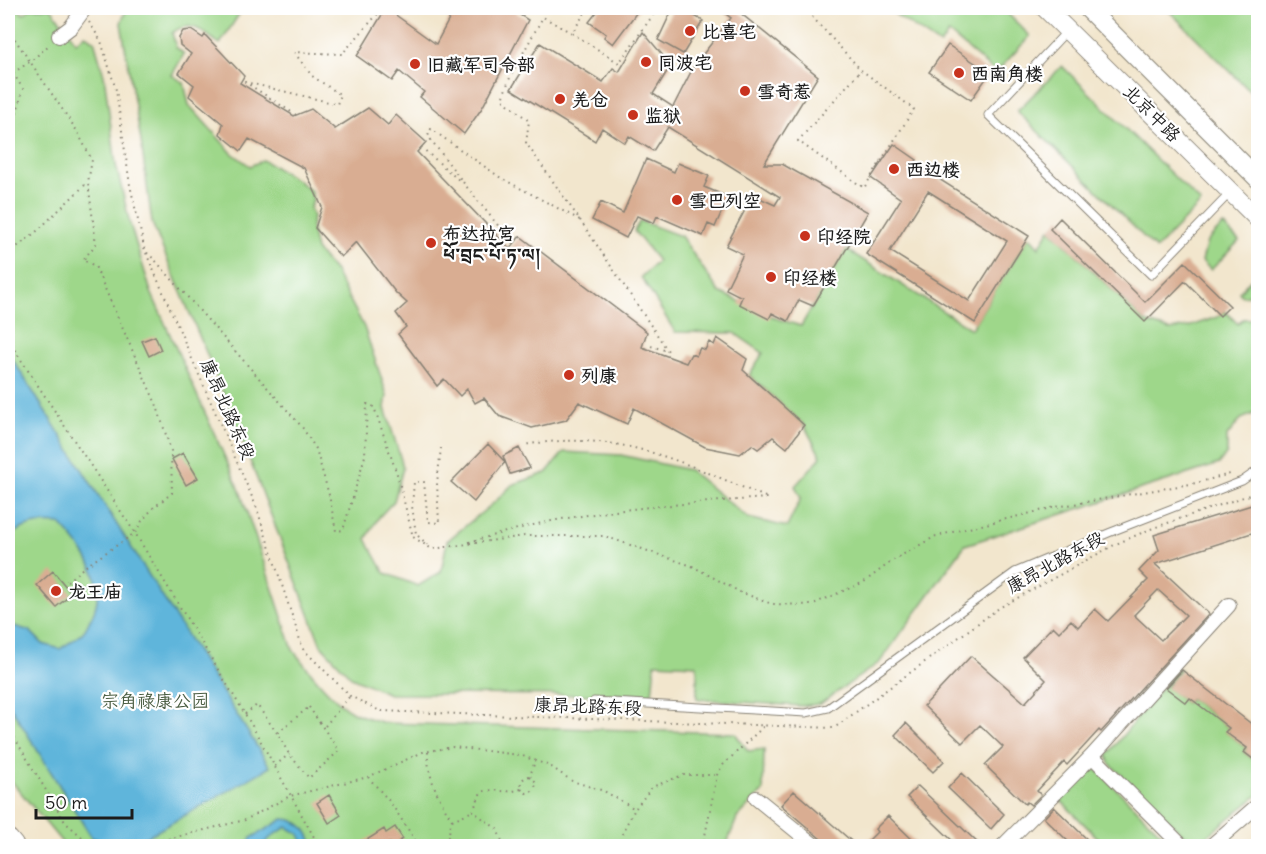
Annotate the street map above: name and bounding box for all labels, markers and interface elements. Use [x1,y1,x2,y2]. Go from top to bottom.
place label: 比喜宅 [702,20,756,43]
marker: 比喜宅 [683,24,697,38]
place label: 同波宅 [658,51,712,74]
place label: 旧藏军司令部 [427,53,535,76]
marker: 同波宅 [639,55,653,69]
marker: 旧藏军司令部 [408,57,422,71]
place label: 西南角楼 [971,62,1043,85]
marker: 西南角楼 [952,66,966,80]
street label: 北京中路 [1118,79,1186,147]
place label: 雪奇惹 [757,80,811,103]
marker: 雪奇惹 [738,84,752,98]
place label: 羌仓 [572,88,608,111]
marker: 羌仓 [553,92,567,106]
place label: 监狱 [645,104,681,127]
marker: 监狱 [626,108,640,122]
place label: 西边楼 [906,158,960,181]
marker: 西边楼 [887,162,901,176]
place label: 雪巴列空 [689,189,761,212]
marker: 雪巴列空 [670,193,684,207]
place label: 布达拉宫 ཕོ་བྲང་པོ་ཏ་ལ། [443,222,541,270]
place label: 印经院 [817,225,871,248]
marker: 印经院 [798,229,812,243]
marker: 布达拉宫 ཕོ་བྲང་པོ་ཏ་ལ། [424,236,438,250]
place label: 印经楼 [783,266,837,289]
marker: 印经楼 [764,270,778,284]
street label: 康昂北路东段 [196,355,260,463]
place label: 列康 [581,364,617,387]
marker: 列康 [562,368,576,382]
street label: 康昂北路东段 [1002,526,1108,598]
place label: 龙王庙 [68,580,122,603]
marker: 龙王庙 [49,584,63,598]
park label: 宗角禄康公园 [101,689,209,712]
street label: 康昂北路东段 [534,693,642,719]
scale bar [36,782,132,820]
text: 50 m [45,791,87,814]

